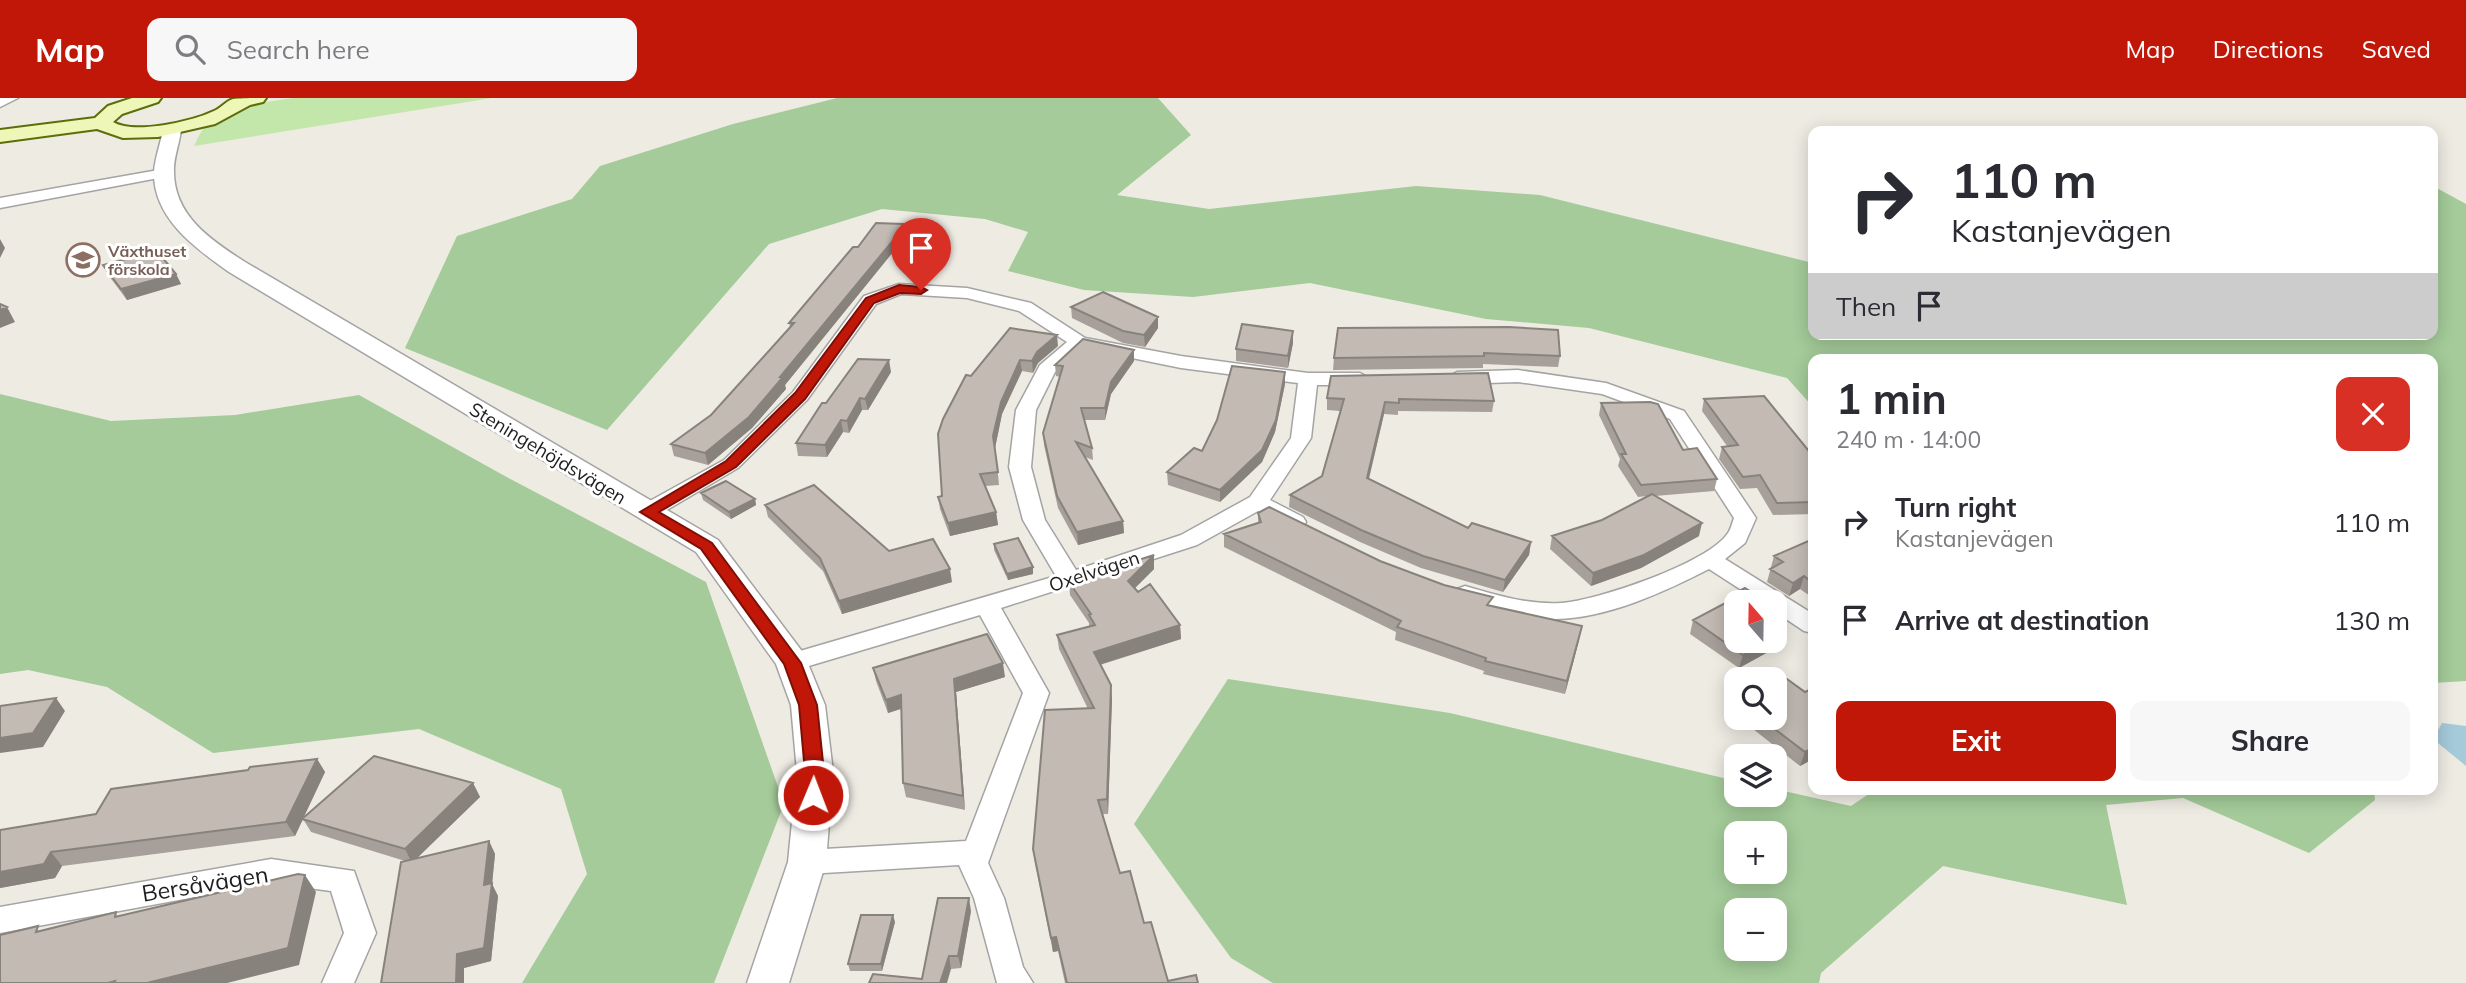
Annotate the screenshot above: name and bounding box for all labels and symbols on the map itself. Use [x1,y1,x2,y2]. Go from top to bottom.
pin [891,218,951,290]
school or university icon: Växthuset förskola [64,241,102,279]
place label: Växthuset förskola [107,241,186,279]
street label: Steningehöjdsvägen [465,397,631,509]
street label: Oxelvägen [1046,545,1142,597]
north arrow [1724,590,1787,653]
position arrow [776,758,850,832]
street label: Bersåvägen [140,859,270,908]

